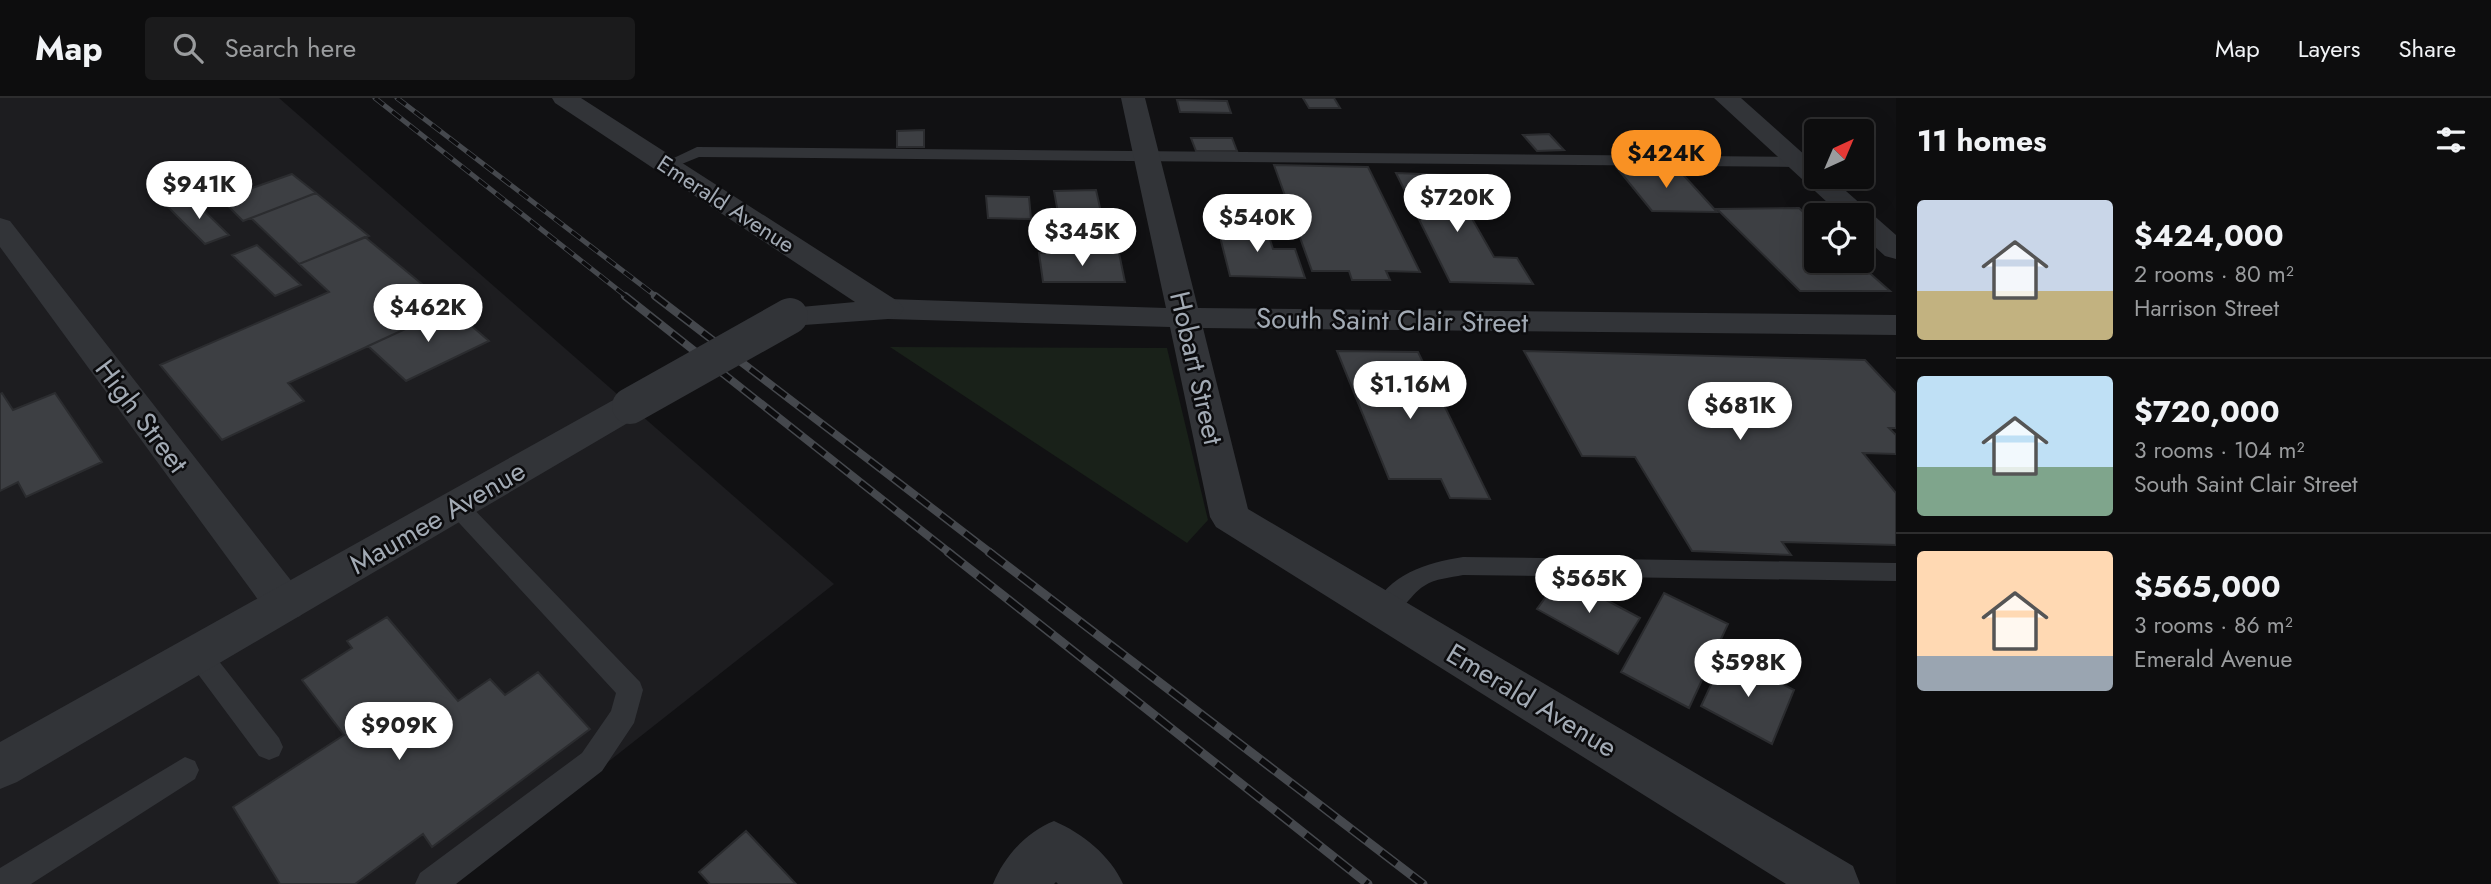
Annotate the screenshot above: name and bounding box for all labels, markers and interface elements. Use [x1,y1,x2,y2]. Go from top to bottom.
search box [145,17,635,80]
text: Map [35,25,103,72]
icon: search [169,29,207,67]
text: Search here [225,29,356,67]
text: Map [2215,31,2260,66]
text: Layers [2298,31,2360,66]
text: Share [2398,31,2456,66]
north arrow [1804,119,1874,189]
map controls [1804,119,1874,273]
text: 11 homes [1917,119,2047,162]
icon: filters [2432,121,2470,159]
pin: $424K [1617,130,1715,190]
text: $424K [1627,136,1705,170]
street label: Emerald Avenue [650,147,802,261]
pin: $941K [150,162,248,221]
text: $941K [162,167,236,201]
pin: $720K [1408,174,1506,234]
text: $720K [1420,180,1494,214]
pin: $540K [1208,194,1306,254]
text: $540K [1219,200,1295,234]
button: locate [1804,203,1874,273]
pin: $345K [1033,208,1131,268]
text: $345K [1044,214,1120,248]
text: $424,000 [2134,214,2284,257]
icon: home [1973,228,2057,312]
text: 2 rooms · 80 m² [2134,257,2294,291]
pin: $462K [379,285,477,344]
street label: Hobart Street [1159,287,1234,449]
text: $462K [390,290,466,324]
text: Harrison Street [2134,291,2279,325]
street label: South Saint Clair Street [1256,298,1529,343]
street label: High Street [85,351,198,482]
pin: $1.16M [1353,362,1467,421]
text: $1.16M [1369,367,1451,401]
pin: $681K [1691,382,1789,442]
text: $681K [1704,388,1776,422]
text: $720,000 [2134,390,2280,433]
icon: home [1973,404,2057,488]
text: 3 rooms · 104 m² [2134,433,2304,467]
street label: Maumee Avenue [342,450,533,584]
text: South Saint Clair Street [2134,467,2358,501]
pin: $565K [1540,556,1638,615]
text: $565K [1551,561,1627,595]
text: $565,000 [2134,565,2281,608]
icon: home [1973,579,2057,663]
text: 3 rooms · 86 m² [2134,608,2293,642]
street label: Emerald Avenue [1439,633,1625,768]
pin: $598K [1699,640,1797,699]
text: Emerald Avenue [2134,642,2292,676]
text: $598K [1710,645,1786,679]
pin: $909K [350,702,448,762]
text: $909K [361,708,437,742]

